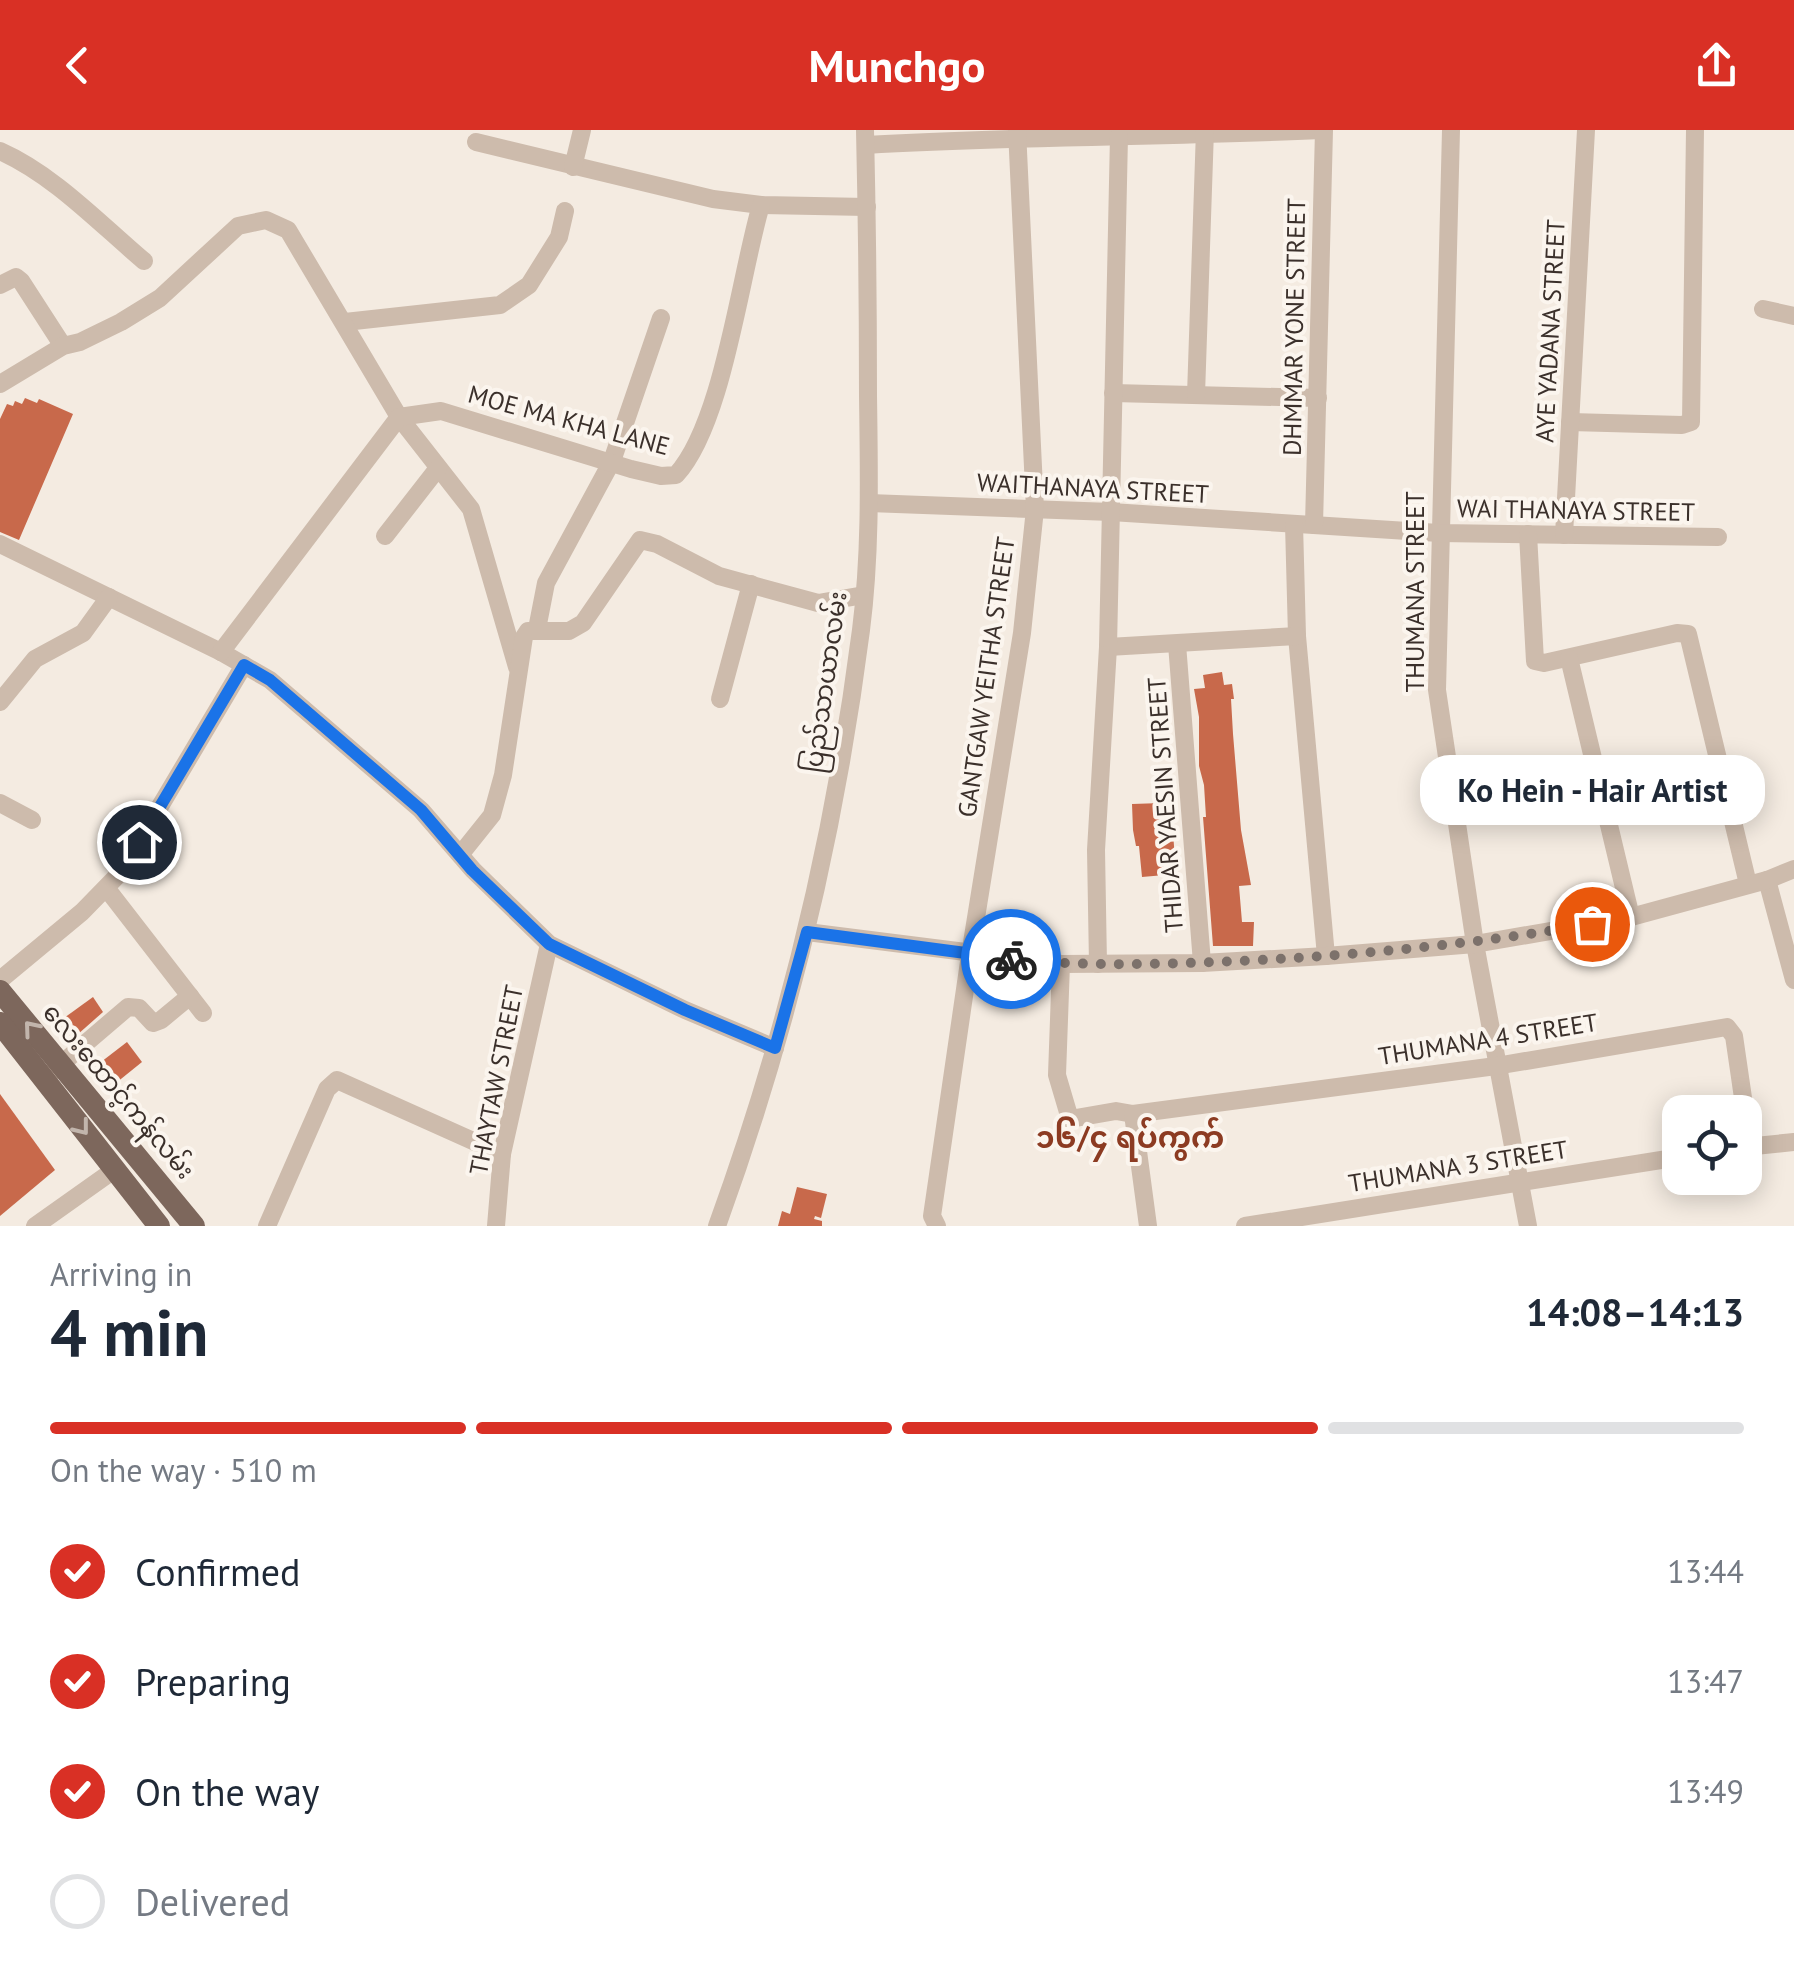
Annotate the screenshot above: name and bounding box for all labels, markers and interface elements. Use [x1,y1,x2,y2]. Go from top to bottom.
text: Munchgo [808,36,986,94]
icon: back [50,38,105,93]
icon: share [1689,38,1744,93]
street label: DHMMAR YONE STREET [1276,198,1312,456]
street label: AYE YADANA STREET [1528,219,1572,443]
street label: MOE MA KHA LANE [465,378,673,462]
street label: WAITHANAYA STREET [976,466,1210,510]
street label: THUMANA STREET [1399,491,1431,693]
street label: WAI THANAYA STREET [1457,492,1695,528]
street label: GANTGAW YEITHA STREET [950,535,1022,819]
street label: ပြည်သာယာလမ်း [795,589,859,776]
street label: THIDAR YAESIN STREET [1140,676,1190,934]
callout: Ko Hein - Hair Artist [1420,754,1764,824]
text: Ko Hein - Hair Artist [1458,769,1727,811]
pin [97,800,182,885]
icon: home [112,815,167,870]
pin [1550,882,1635,967]
icon: bag [1565,897,1620,952]
courier [961,909,1061,1009]
icon: bike [984,932,1039,987]
street label: THAYTAW STREET [462,982,530,1178]
street label: လေးထောင့်ကန်လမ်း [32,996,203,1189]
street label: THUMANA 4 STREET [1376,1006,1600,1072]
one-way arrow [25,1021,43,1039]
map controls [1662,1095,1762,1195]
button: locate [1662,1095,1762,1195]
district label: ၁၆/၄ ရပ်ကွက် [1036,1116,1224,1162]
one-way arrow [70,1117,87,1135]
street label: THUMANA 3 STREET [1346,1133,1570,1199]
text: Arriving in [50,1253,192,1295]
text: 14:08–14:13 [1526,1287,1744,1336]
text: 4 min [50,1290,209,1374]
text: On the way · 510 m [50,1449,317,1491]
icon: check [50,1544,105,1599]
text: Confirmed [135,1547,301,1596]
text: 13:44 [1667,1550,1744,1592]
icon: check [50,1654,105,1709]
text: Preparing [135,1657,291,1706]
text: 13:47 [1667,1660,1744,1702]
icon: check [50,1764,105,1819]
text: On the way [135,1767,320,1816]
text: 13:49 [1667,1770,1744,1812]
text: Delivered [135,1877,290,1926]

